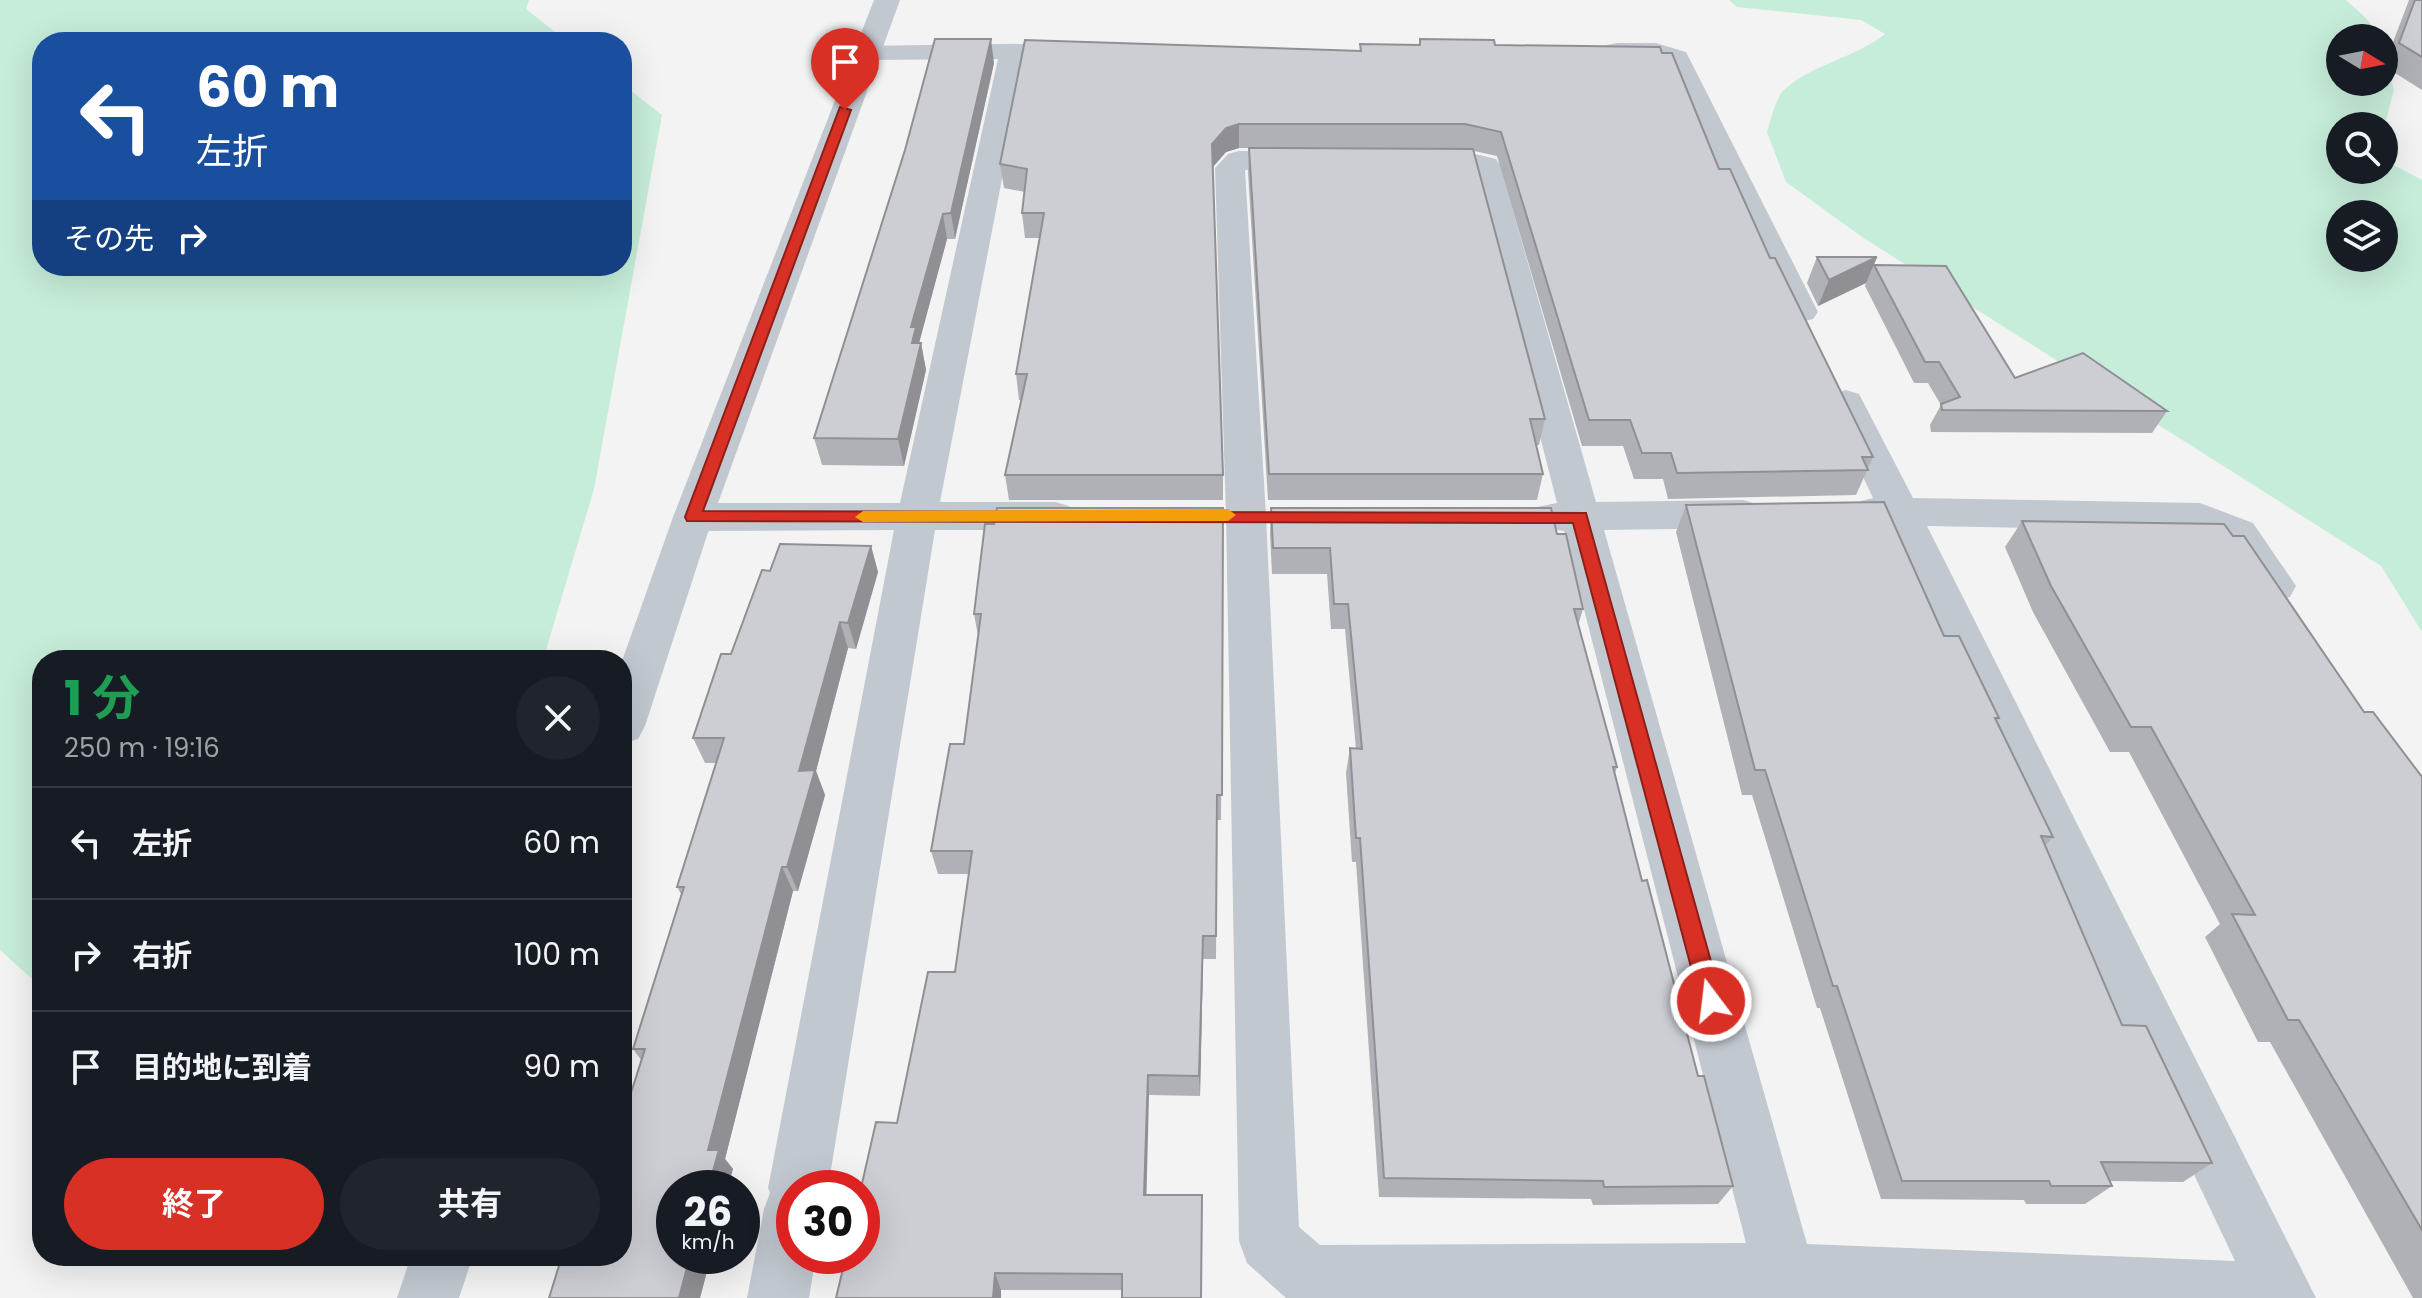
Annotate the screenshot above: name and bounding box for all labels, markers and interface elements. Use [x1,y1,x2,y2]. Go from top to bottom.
north arrow [2326,24,2398,96]
map controls [2326,24,2398,272]
pin [811,28,879,110]
icon: arrive [823,40,867,84]
text: 60 m [196,48,339,127]
icon: left [64,64,168,168]
button: search [2326,112,2398,184]
text: 左折 [196,126,268,177]
button: layers [2326,200,2398,272]
icon: right [170,216,214,260]
text: その先 [64,217,154,260]
text: 1 分 [64,665,140,732]
button: close [516,676,600,760]
text: 250 m · 19:16 [64,730,220,766]
icon: left [64,821,108,865]
text: 60 m [523,821,600,864]
text: 左折 [132,822,192,865]
icon: right [64,933,108,977]
text: 100 m [514,933,600,976]
text: 右折 [132,934,192,977]
position arrow [1669,959,1753,1043]
icon: arrive [64,1045,108,1089]
text: 90 m [523,1045,600,1088]
text: 目的地に到着 [132,1046,312,1089]
button: 終了 [64,1158,324,1250]
button: 共有 [340,1158,600,1250]
speed limit sign: 30 [776,1170,880,1274]
text: 26 [684,1184,732,1240]
text: km/h [681,1228,735,1256]

